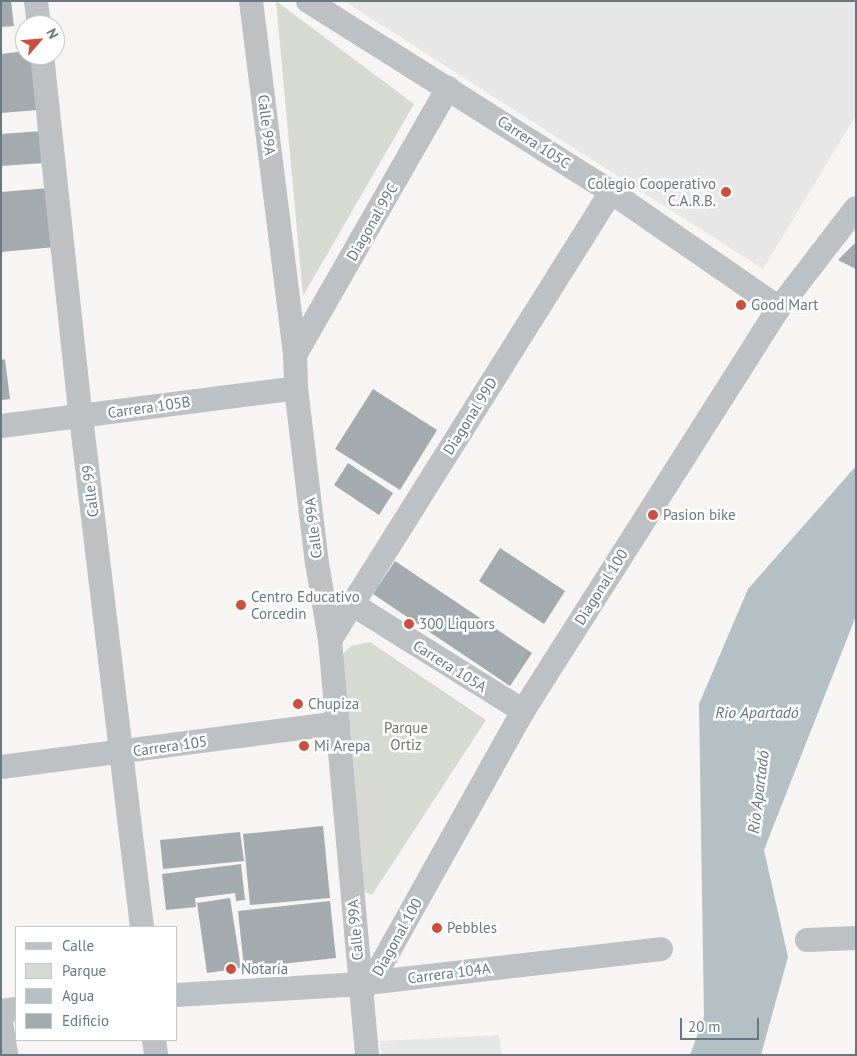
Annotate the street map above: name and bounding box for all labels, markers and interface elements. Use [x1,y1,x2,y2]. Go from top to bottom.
north arrow [15,15,65,65]
text: N [42,25,63,42]
street label: Calle 99A [254,94,280,156]
street label: Carrera 105C [494,112,574,172]
place label: Colegio Cooperativo C.A.R.B. [587,174,716,209]
street label: Diagonal 99C [343,180,401,264]
marker: Colegio Cooperativo C.A.R.B. [720,186,732,198]
place label: Good Mart [751,296,818,314]
marker: Good Mart [735,299,747,311]
street label: Diagonal 99D [439,374,501,458]
street label: Carrera 105B [106,392,192,422]
street label: Calle 99 [78,464,102,518]
street label: Calle 99A [300,497,326,559]
place label: Pasion bike [663,506,736,524]
marker: Pasion bike [647,509,659,521]
street label: Diagonal 100 [571,546,631,628]
place label: Centro Educativo Corcedin [251,587,360,622]
marker: Centro Educativo Corcedin [235,599,247,611]
place label: 300 Liquors [419,615,495,633]
marker: 300 Liquors [403,618,415,630]
street label: Carrera 105A [410,636,490,696]
place label: Chupiza [308,695,359,713]
marker: Chupiza [292,698,304,710]
water label: Rio Apartadó [715,702,799,722]
park label: Parque Ortiz [384,718,428,753]
street label: Carrera 105 [132,732,208,760]
place label: Mi Arepa [314,737,371,755]
marker: Mi Arepa [298,740,310,752]
water label: Río Apartadó [743,749,773,835]
street label: Diagonal 100 [368,895,426,979]
street label: Calle 99A [343,899,367,961]
place label: Pebbles [447,919,497,937]
marker: Pebbles [431,922,443,934]
legend [15,926,178,1041]
text: Calle [62,936,94,955]
street label: Carrera 104A [407,959,491,987]
place label: Notaría [241,960,288,978]
text: Parque [62,961,106,980]
marker: Notaría [225,963,237,975]
text: Agua [62,986,94,1005]
scale bar [682,1008,761,1040]
text: Edificio [62,1011,109,1030]
text: 20 m [688,1017,721,1036]

